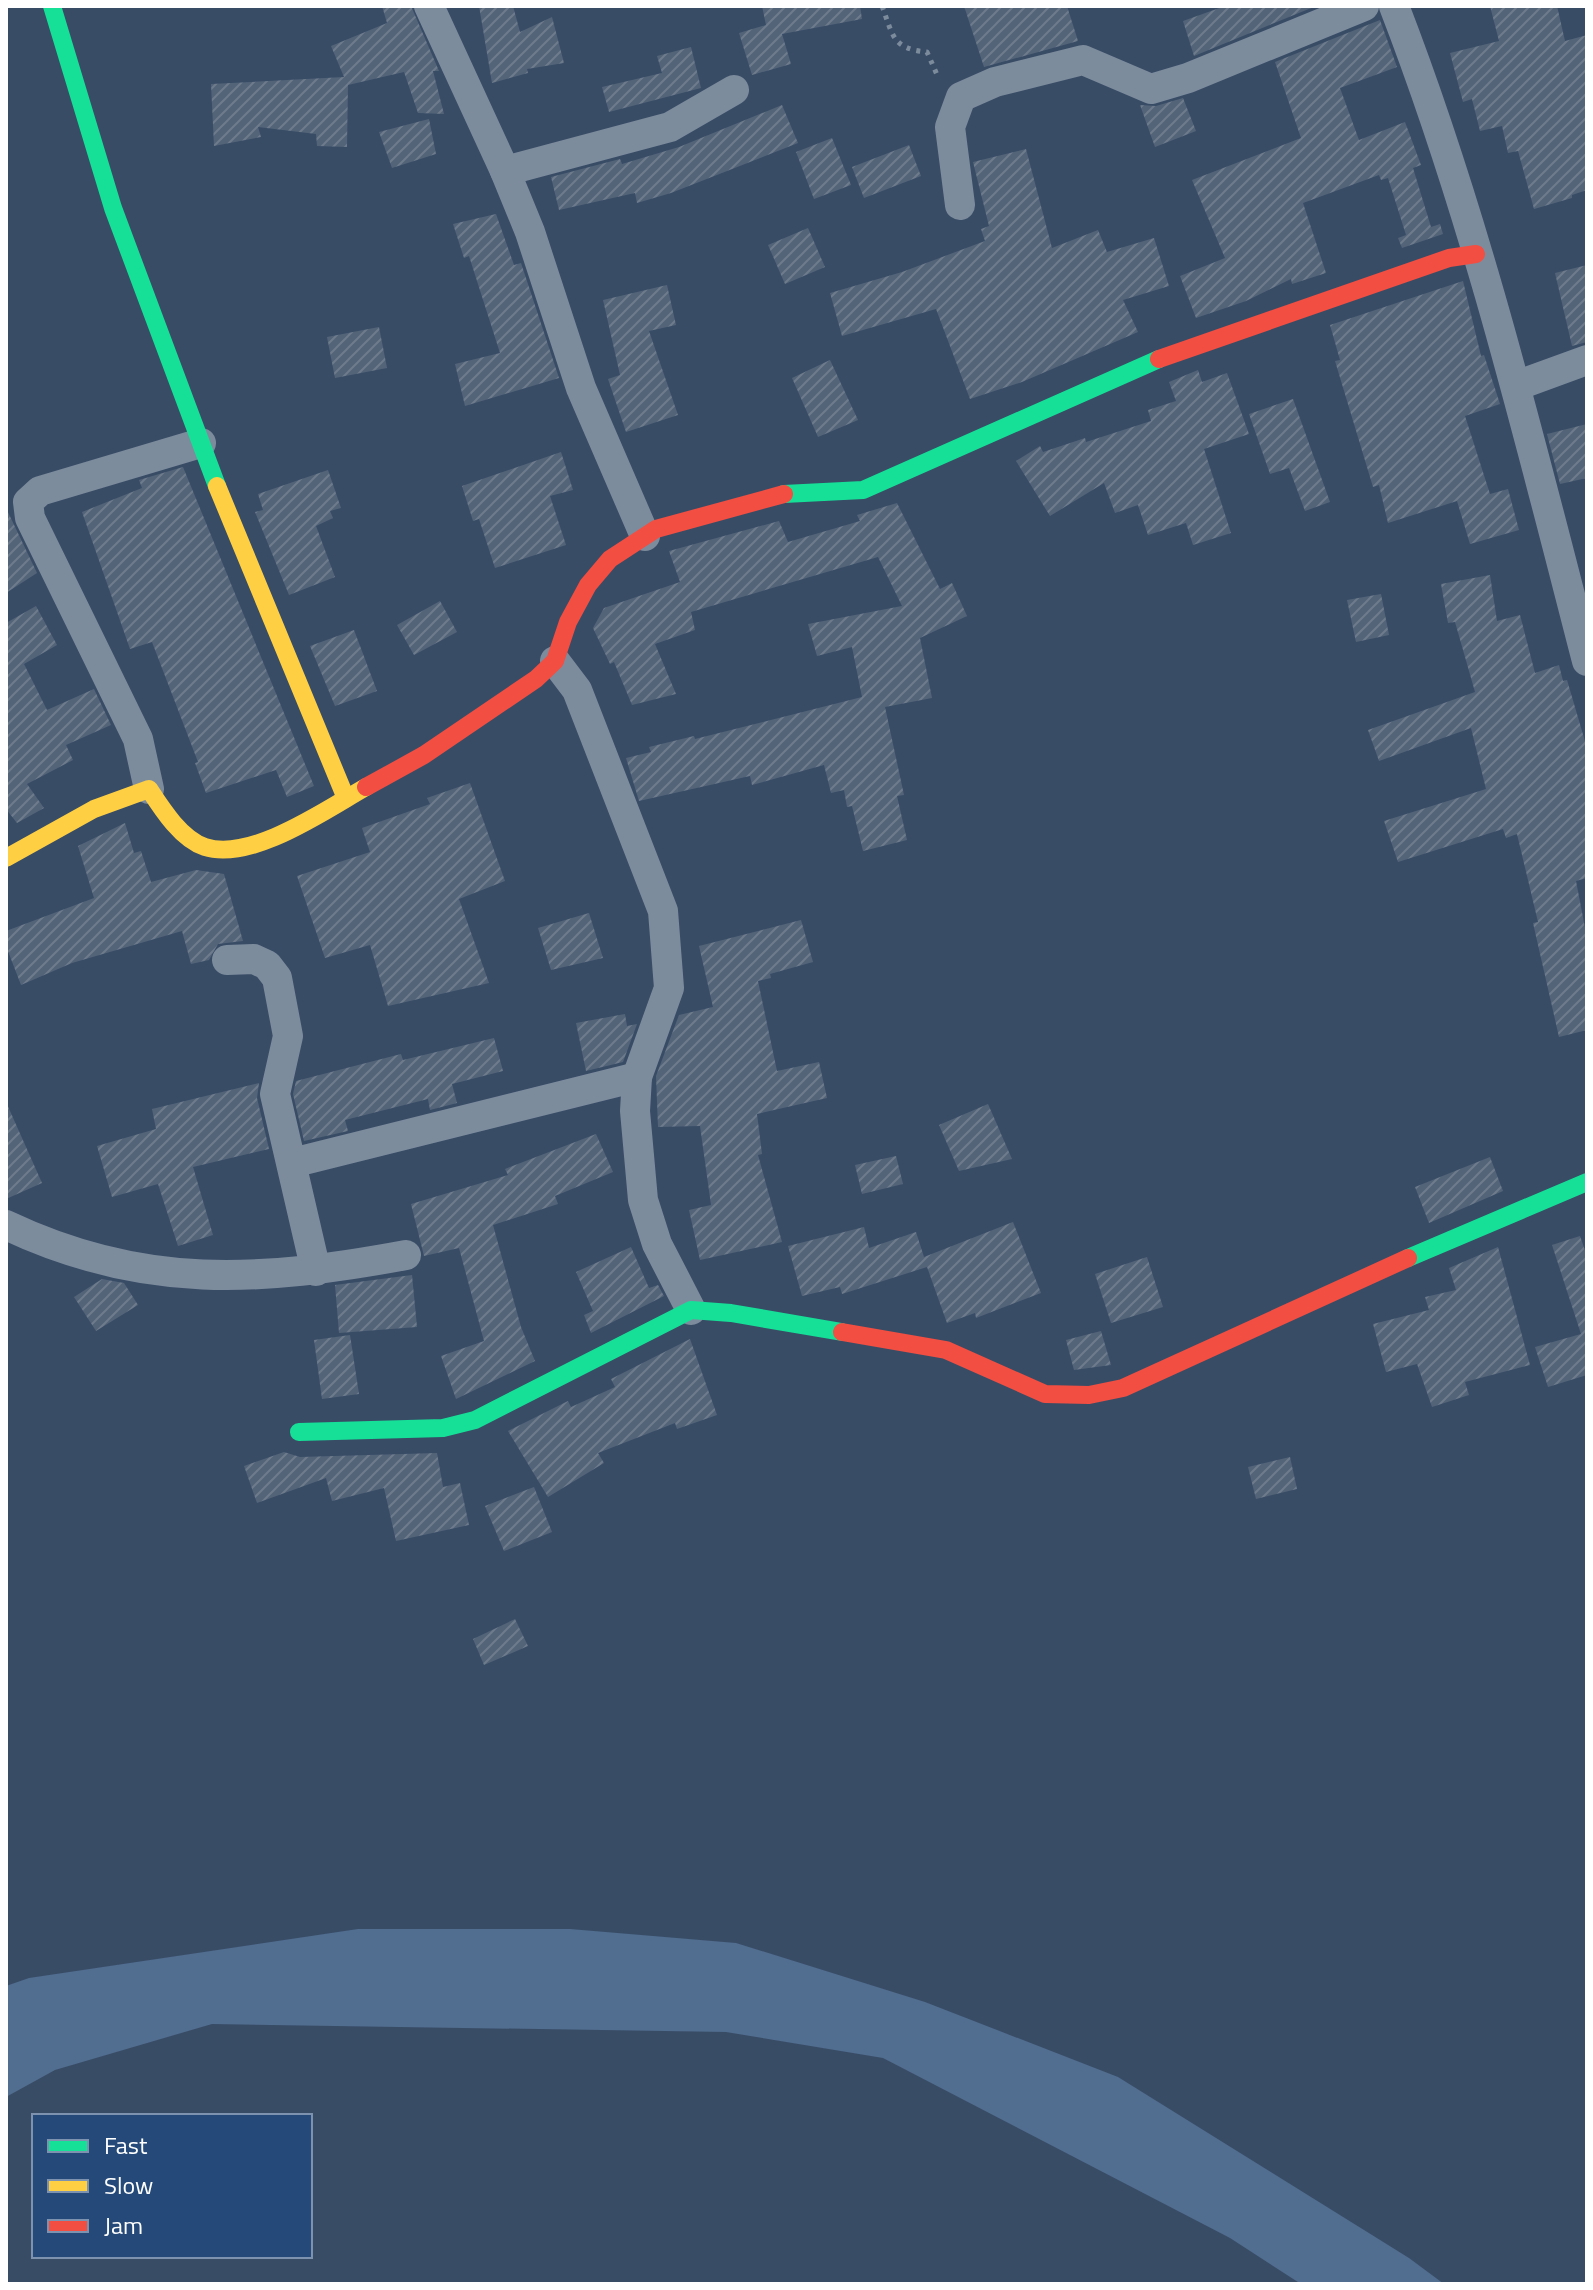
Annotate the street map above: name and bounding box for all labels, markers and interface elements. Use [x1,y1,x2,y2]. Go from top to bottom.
legend [32,2114,312,2258]
text: Fast [104,2127,148,2163]
text: Slow [104,2167,153,2203]
text: Jam [104,2207,143,2243]

